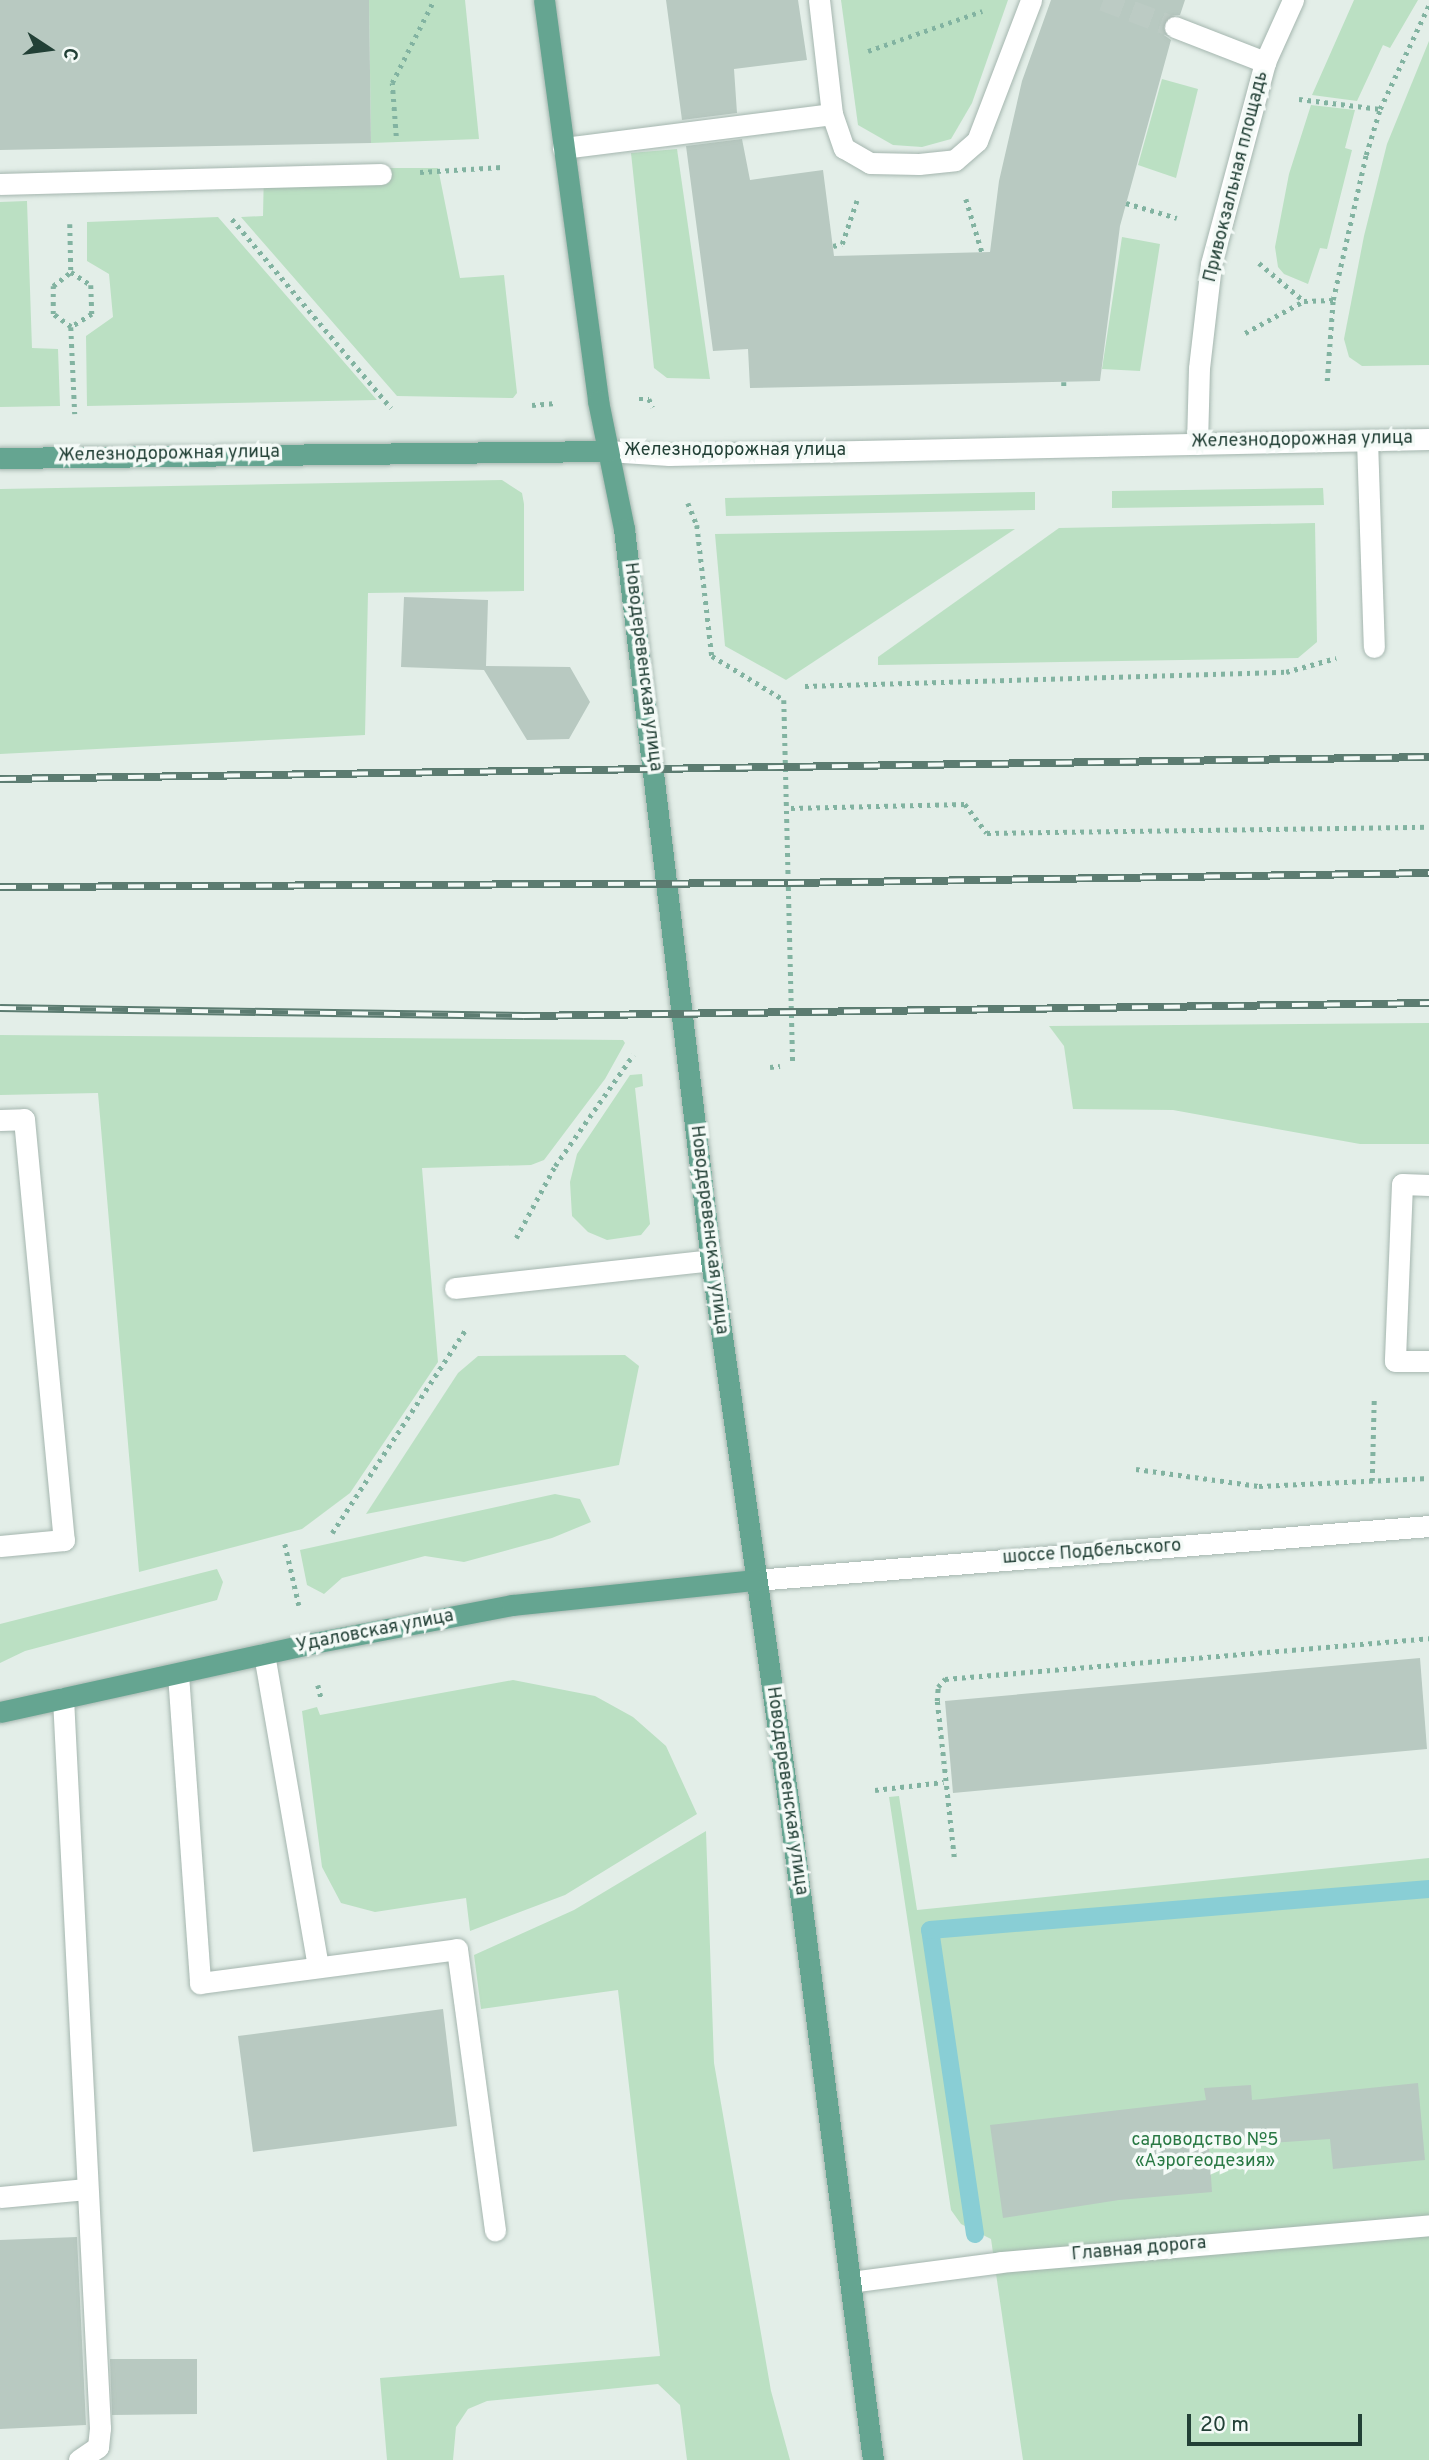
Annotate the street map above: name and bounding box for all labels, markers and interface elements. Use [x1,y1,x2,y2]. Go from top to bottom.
north arrow [14,14,84,84]
text: С [56,45,83,62]
street label: Привокзальная площадь [1200,69,1274,285]
street label: Железнодорожная улица [1191,428,1413,454]
street label: Железнодорожная улица [624,440,846,462]
street label: Железнодорожная улица [58,442,280,468]
street label: Новодеревенская улица [618,561,666,773]
street label: Новодеревенская улица [684,1124,732,1336]
street label: шоссе Подбельского [1002,1536,1182,1570]
street label: Удаловская улица [294,1606,456,1658]
street label: Новодеревенская улица [761,1685,811,1897]
park label: садоводство №5 «Аэрогеодезия» [1131,2131,1279,2174]
street label: Главная дорога [1071,2233,1207,2267]
scale bar [1191,2400,1366,2444]
text: 20 m [1200,2412,1249,2439]

